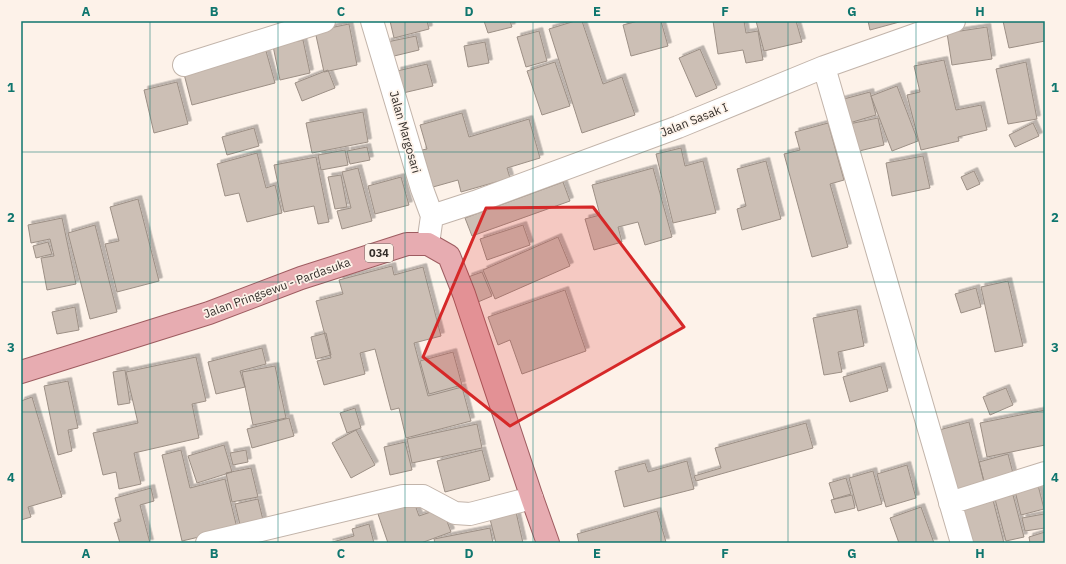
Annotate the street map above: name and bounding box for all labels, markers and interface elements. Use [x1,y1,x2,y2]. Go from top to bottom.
text: A [82,3,91,20]
text: B [210,3,219,20]
text: C [337,3,346,20]
text: D [464,3,474,20]
text: E [593,3,601,20]
text: F [721,3,729,20]
text: G [847,3,857,20]
text: H [975,3,985,20]
text: 1 [7,79,15,96]
text: 1 [1051,79,1059,96]
street label: Jalan Margosari [387,89,424,175]
street label: Jalan Sasak I [658,99,730,140]
text: 2 [7,209,15,226]
text: 2 [1051,209,1059,226]
road number: 034 [365,244,393,262]
street label: Jalan Pringsewu - Pardasuka [201,254,353,321]
text: 3 [7,339,15,356]
text: 3 [1051,339,1059,356]
text: 4 [7,469,15,486]
text: 4 [1051,469,1059,486]
text: A [82,545,91,562]
text: B [210,545,219,562]
text: C [337,545,346,562]
text: D [464,545,474,562]
text: E [593,545,601,562]
text: F [721,545,729,562]
text: G [847,545,857,562]
text: H [975,545,985,562]

